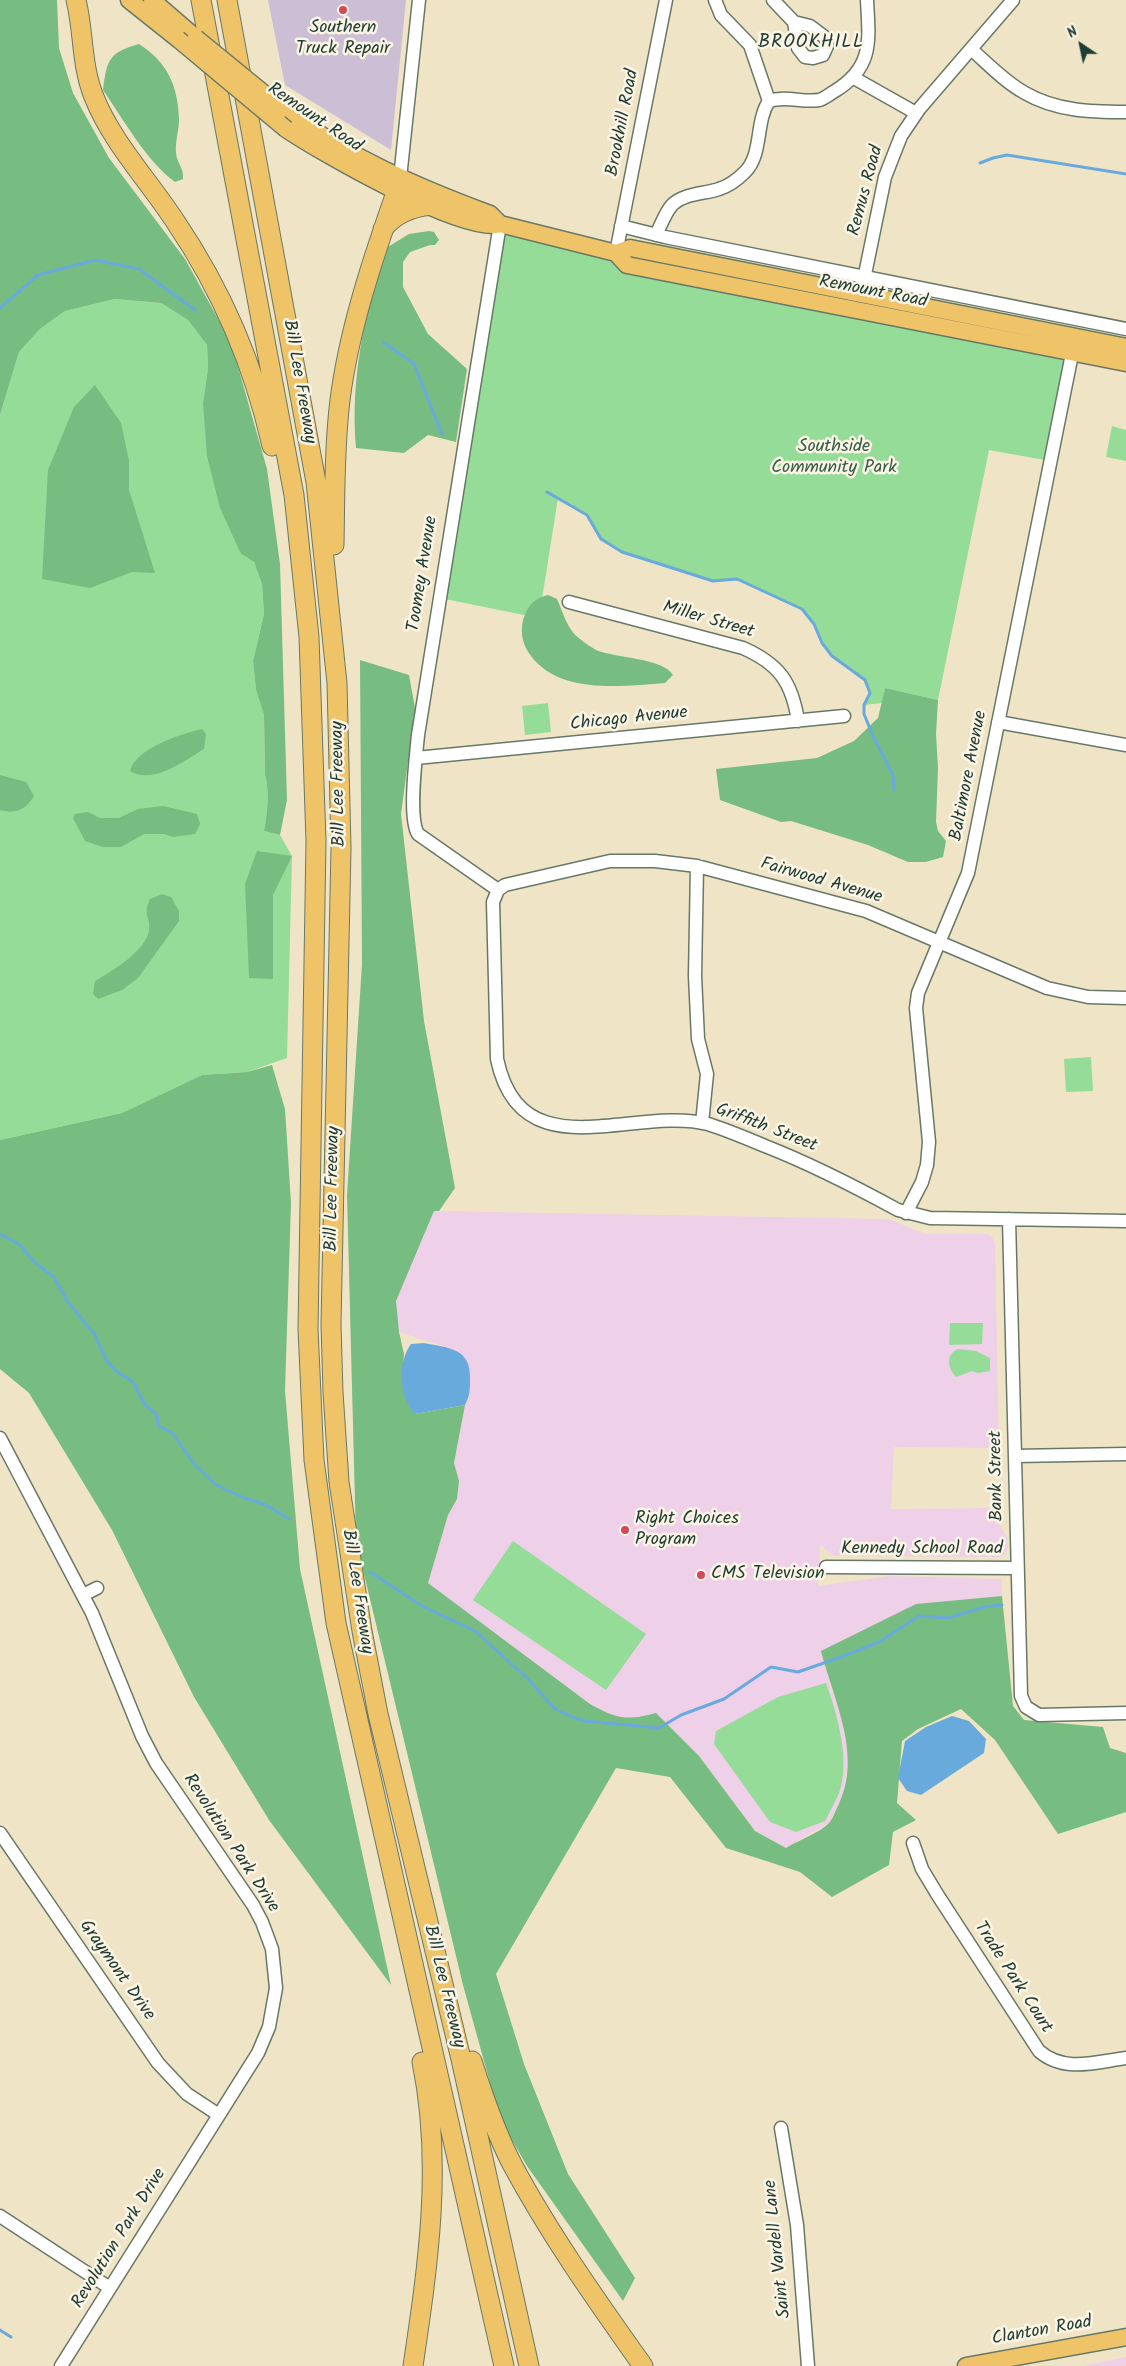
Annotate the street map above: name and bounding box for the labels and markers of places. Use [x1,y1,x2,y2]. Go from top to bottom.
marker: Southern Truck Repair [337,4,349,16]
place label: Southern Truck Repair [296,18,390,60]
place label: Right Choices Program [635,1509,739,1552]
marker: Right Choices Program [619,1524,631,1536]
place label: CMS Television [711,1564,825,1586]
marker: CMS Television [695,1569,707,1581]

